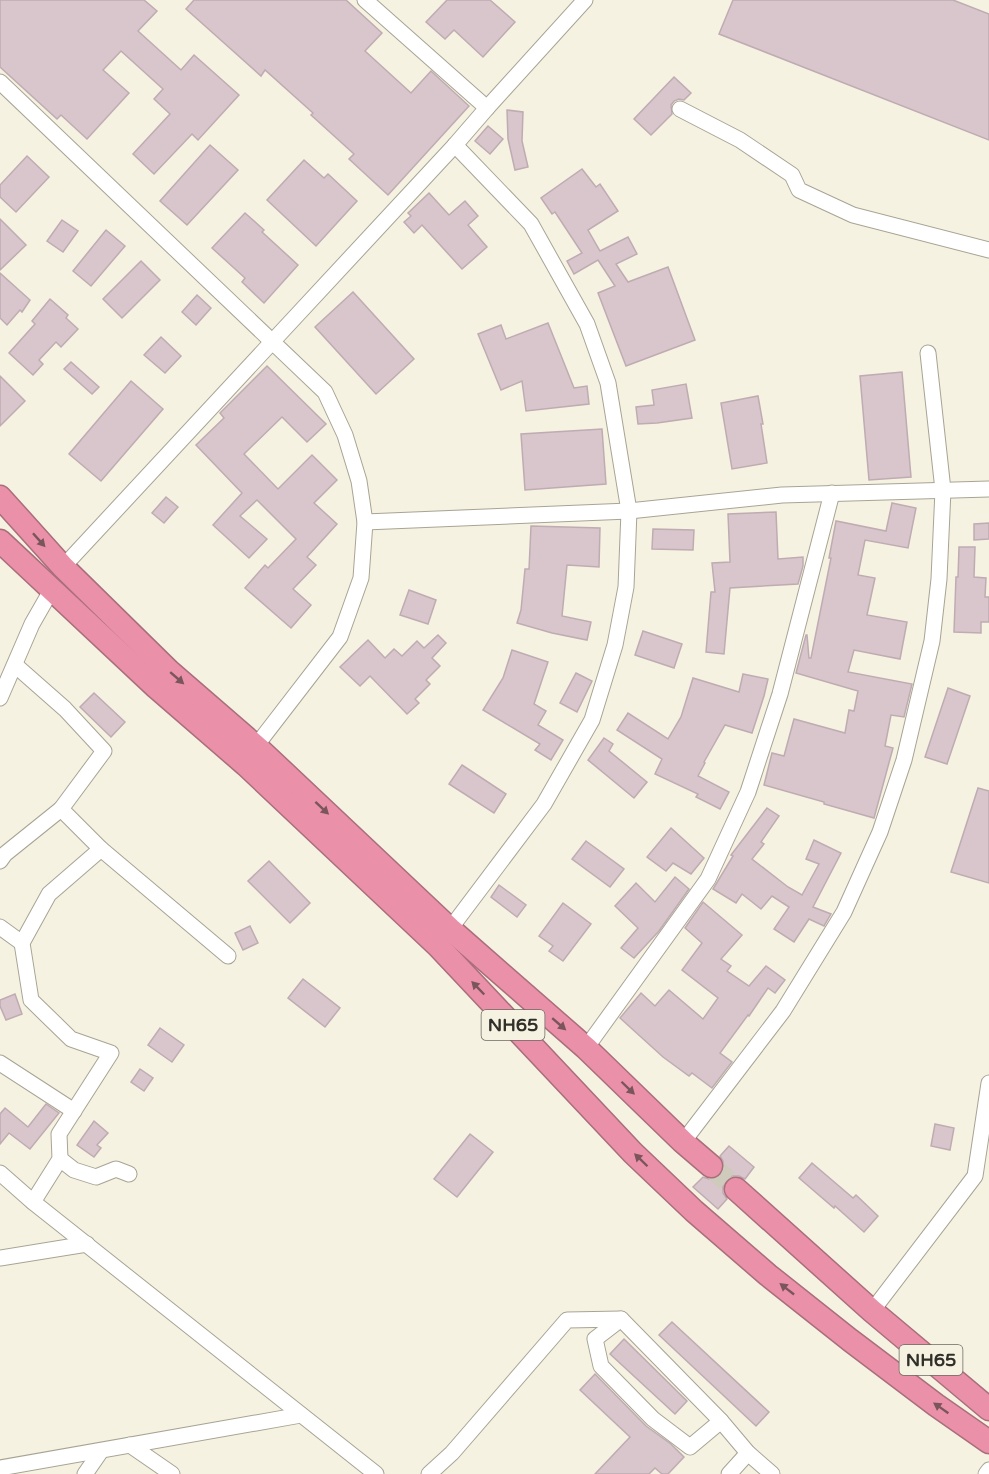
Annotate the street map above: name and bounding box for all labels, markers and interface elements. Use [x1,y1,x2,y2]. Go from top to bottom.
one-way arrow [32,532,45,547]
one-way arrow [169,671,184,684]
one-way arrow [315,801,329,815]
one-way arrow [472,981,485,996]
road number: NH65 [482,1010,544,1040]
one-way arrow [551,1017,566,1030]
one-way arrow [621,1081,635,1095]
one-way arrow [633,1153,648,1167]
one-way arrow [779,1284,794,1296]
road number: NH65 [900,1345,962,1375]
one-way arrow [934,1402,950,1414]

